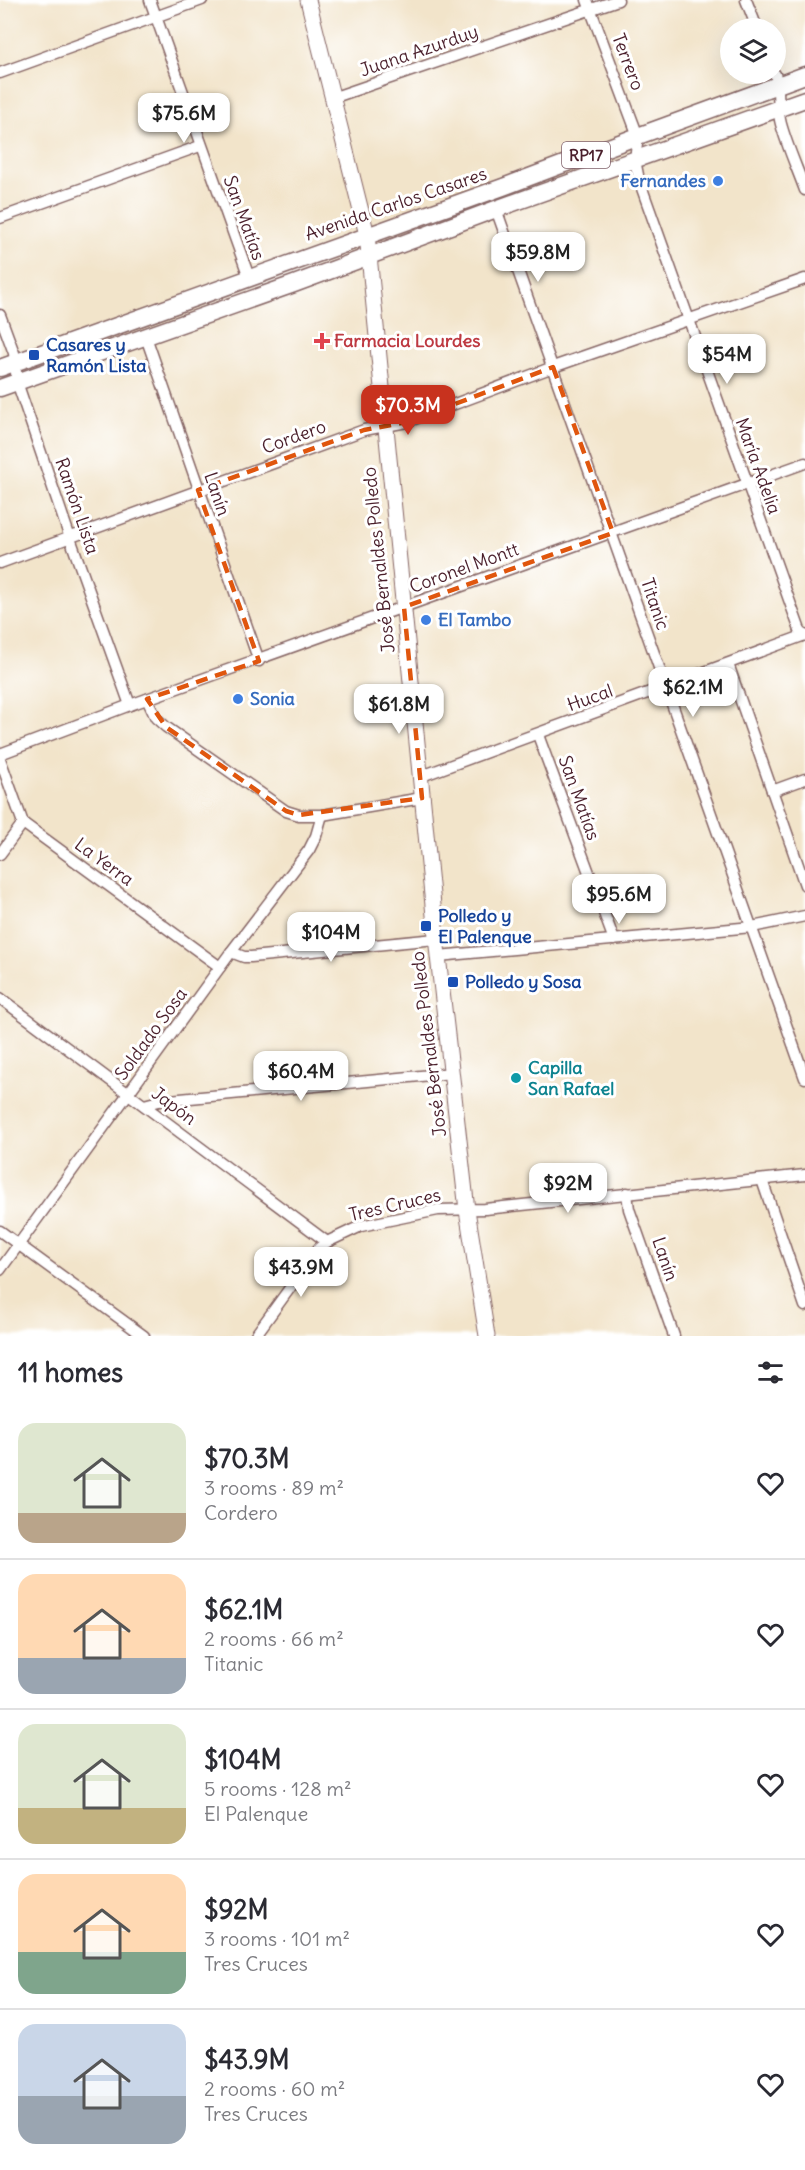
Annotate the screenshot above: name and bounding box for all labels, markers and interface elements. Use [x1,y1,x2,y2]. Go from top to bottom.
map controls [720,18,786,84]
button: layers [720,18,786,84]
street label: Juana Azurduy [357,19,481,82]
street label: Terrero [607,30,650,93]
pin: $75.6M [135,93,233,144]
text: $75.6M [152,100,216,125]
road number: RP17 [562,142,610,168]
street label: Avenida Carlos Casares [302,162,490,245]
place label: Fernandes [620,169,706,192]
street label: San Matías [219,172,270,263]
marker: Fernandes [711,174,725,188]
pin: $59.8M [489,232,587,283]
text: $59.8M [505,239,571,264]
place label: Farmacia Lourdes [334,329,480,352]
place label: Casares y Ramón Lista [46,333,147,377]
marker: Farmacia Lourdes [315,334,329,348]
pin: $54M [691,334,763,385]
text: $54M [702,341,752,366]
marker: Casares y Ramón Lista [27,348,41,362]
pin: $70.3M [359,385,457,436]
text: $70.3M [375,392,441,417]
street label: Cordero [259,414,329,459]
street label: María Adelia [730,415,787,517]
street label: Ramón Lista [50,455,105,557]
street label: José Bernaldes Polledo [357,466,400,654]
street label: Lanín [199,469,236,519]
street label: Coronel Montt [406,537,522,598]
street label: Titanic [636,575,675,633]
place label: El Tambo [438,608,511,631]
marker: El Tambo [419,613,433,627]
pin: $62.1M [644,667,742,718]
text: $62.1M [662,674,724,699]
street label: Hucal [564,679,616,716]
pin: $61.8M [350,684,448,735]
place label: Sonia [250,687,295,710]
text: $61.8M [368,691,430,716]
marker: Sonia [231,692,245,706]
street label: San Matías [554,752,605,843]
street label: La Yerra [70,833,138,891]
pin: $95.6M [570,874,668,925]
text: $95.6M [586,881,652,906]
place label: Polledo y El Palenque [438,904,532,948]
pin: $104M [289,912,373,963]
text: $104M [301,919,361,944]
marker: Polledo y El Palenque [419,919,433,933]
street label: José Bernaldes Polledo [406,950,451,1138]
place label: Polledo y Sosa [465,970,581,993]
marker: Polledo y Sosa [446,975,460,989]
street label: Soldado Sosa [109,983,192,1084]
pin: $60.4M [252,1051,350,1102]
place label: Capilla San Rafael [528,1056,614,1100]
text: $60.4M [267,1058,335,1083]
marker: Capilla San Rafael [509,1071,523,1085]
street label: Japón [147,1081,201,1130]
pin: $92M [532,1163,604,1214]
text: $92M [543,1170,593,1195]
street label: Tres Cruces [347,1183,443,1226]
street label: Lanín [647,1234,684,1284]
pin: $43.9M [252,1247,350,1298]
text: $43.9M [268,1254,334,1279]
text: 11 homes [18,1356,123,1389]
icon: filters [754,1356,787,1389]
text: $70.3M [204,1442,290,1475]
icon: home [66,1447,138,1519]
icon: heart [754,1467,787,1500]
text: 3 rooms · 89 m² [204,1475,344,1500]
text: Cordero [204,1500,278,1525]
text: $62.1M [204,1593,283,1626]
icon: home [66,1598,138,1670]
icon: heart [754,1618,787,1651]
text: 2 rooms · 66 m² [204,1626,344,1651]
text: Titanic [204,1651,263,1676]
text: $104M [204,1743,282,1776]
icon: home [66,1748,138,1820]
icon: heart [754,1768,787,1801]
text: 5 rooms · 128 m² [204,1776,352,1801]
text: El Palenque [204,1801,308,1826]
text: $92M [204,1893,269,1926]
icon: home [66,1898,138,1970]
icon: heart [754,1918,787,1951]
text: 3 rooms · 101 m² [204,1926,350,1951]
text: Tres Cruces [204,1951,308,1976]
text: $43.9M [204,2043,290,2076]
icon: home [66,2048,138,2120]
icon: heart [754,2068,787,2101]
text: 2 rooms · 60 m² [204,2076,345,2101]
text: Tres Cruces [204,2101,308,2126]

